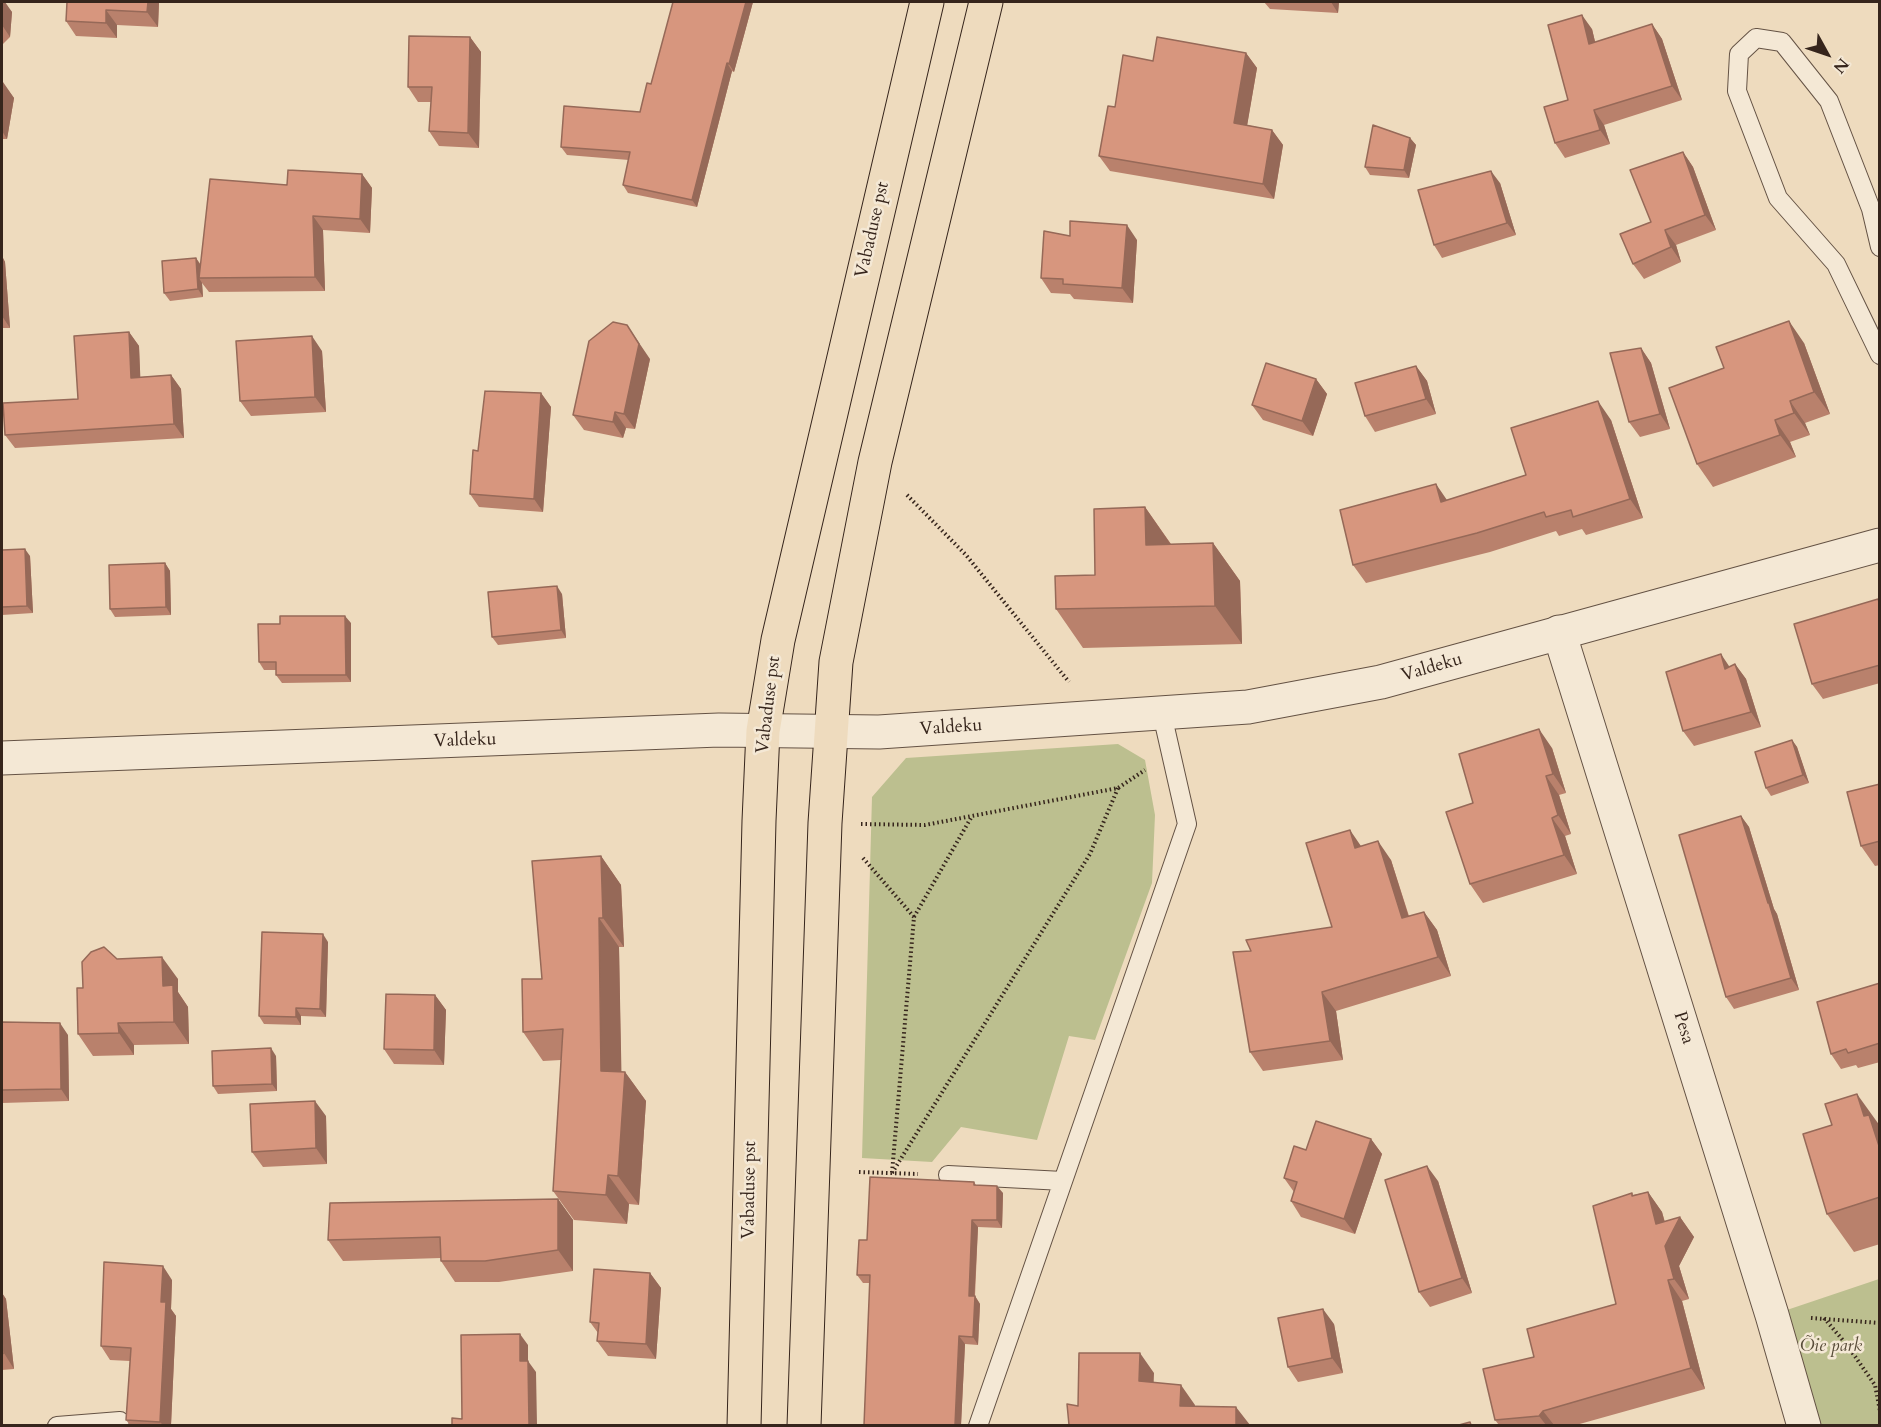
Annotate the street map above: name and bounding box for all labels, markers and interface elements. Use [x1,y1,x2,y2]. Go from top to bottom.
north arrow [1797,24,1857,84]
text: N [1828,53,1854,78]
street label: Vabaduse pst [851,180,895,280]
street label: Valdeku [1399,649,1465,687]
street label: Vabaduse pst [752,655,786,755]
street label: Valdeku [919,715,983,741]
street label: Valdeku [433,729,497,753]
street label: Pesa [1668,1009,1698,1047]
street label: Vabaduse pst [738,1141,762,1239]
park label: Õie park [1800,1336,1862,1358]

